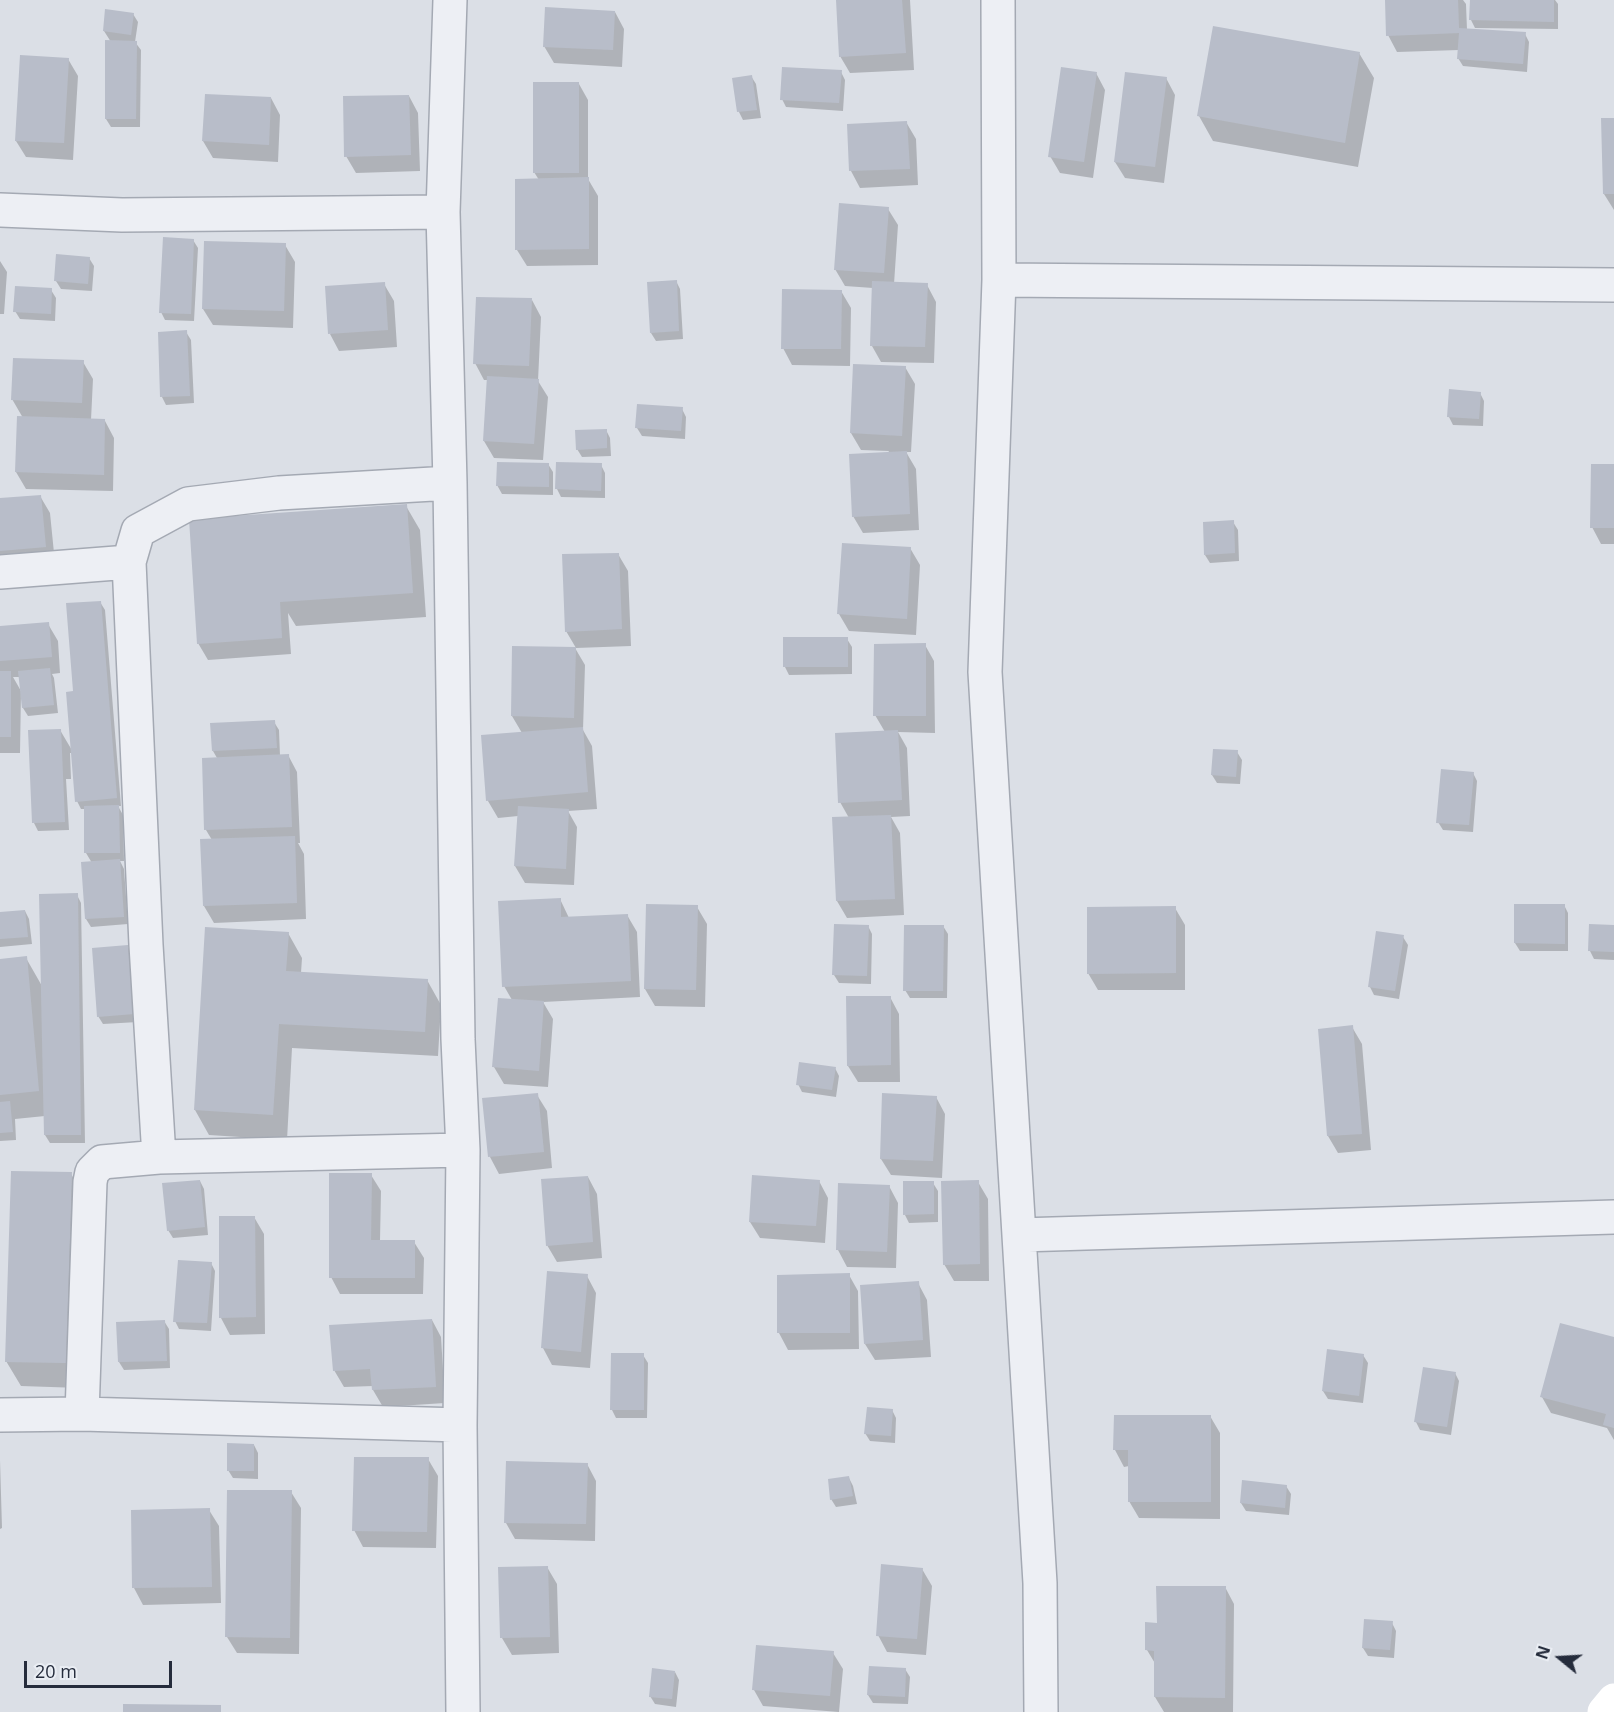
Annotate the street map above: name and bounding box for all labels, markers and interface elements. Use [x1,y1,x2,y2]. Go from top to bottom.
north arrow [1530,1628,1590,1688]
text: N [1530,1643,1555,1662]
scale bar [27,1649,176,1687]
text: 20 m [35,1659,77,1683]

